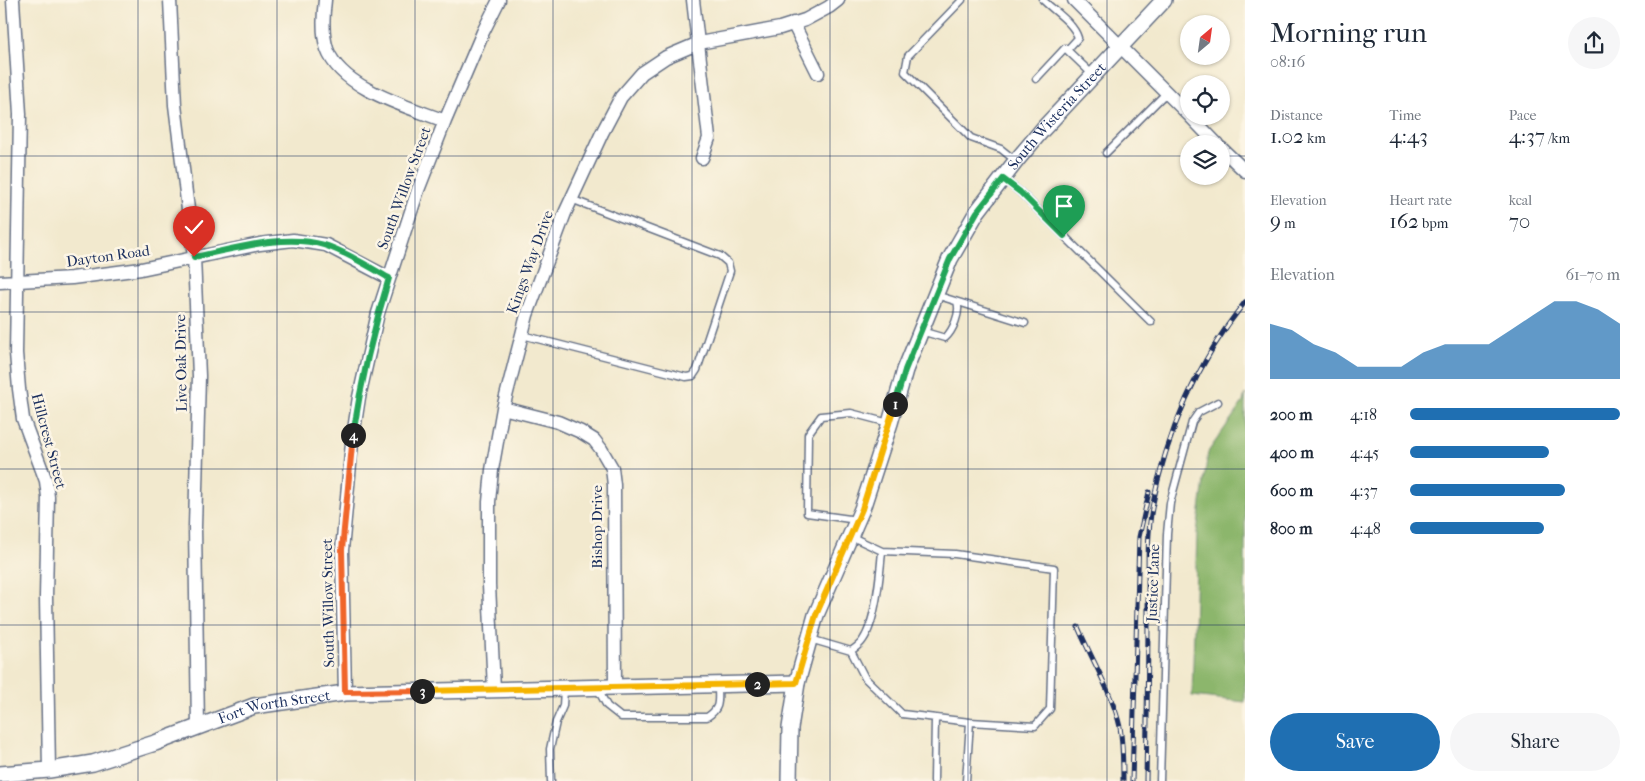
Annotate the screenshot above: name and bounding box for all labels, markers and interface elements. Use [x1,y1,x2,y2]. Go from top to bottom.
north arrow [1180,15,1230,65]
map controls [1180,15,1230,185]
text: Morning run [1270,16,1427,49]
button: share [1568,17,1620,69]
text: 08:16 [1270,52,1305,71]
street label: South Wisteria Street [1004,58,1110,173]
button: locate [1180,75,1230,125]
text: Distance [1270,107,1323,124]
text: Time [1389,107,1421,124]
text: Pace [1509,107,1537,124]
street label: South Willow Street [373,124,435,252]
text: 1.02 [1270,124,1304,148]
text: 4:43 [1389,124,1428,148]
text: 4:37 [1509,124,1545,148]
text: km [1304,130,1326,147]
text: /km [1545,130,1570,147]
button: layers [1180,135,1230,185]
pin [1043,185,1085,236]
icon: arrive [1050,192,1078,220]
text: Elevation [1270,192,1327,209]
text: Heart rate [1389,192,1452,209]
text: kcal [1509,192,1532,209]
pin [173,206,215,257]
street label: Kings Way Drive [503,207,557,316]
text: 9 [1270,209,1281,233]
text: 162 [1389,209,1419,233]
text: 70 [1509,209,1530,233]
icon: check [180,213,208,241]
text: m [1281,215,1296,232]
text: bpm [1419,215,1448,232]
street label: Dayton Road [65,241,152,271]
text: Elevation [1270,265,1335,284]
text: 61–70 m [1566,265,1620,284]
street label: Live Oak Drive [171,314,191,412]
street label: Hillcrest Street [28,391,71,492]
pin: 1 [882,392,908,416]
text: 1 [893,396,898,413]
text: 200 m [1270,405,1313,424]
text: 4:18 [1350,405,1377,424]
pin: 4 [340,422,366,448]
text: 4 [349,427,358,444]
text: 400 m [1270,443,1314,462]
text: 4:45 [1350,443,1379,462]
text: 600 m [1270,481,1313,500]
text: 4:37 [1350,481,1378,500]
street label: Bishop Drive [588,485,606,569]
text: 800 m [1270,519,1312,538]
text: 4:48 [1350,519,1381,538]
street label: South Willow Street [318,538,338,668]
street label: Justice Lane [1143,543,1163,624]
pin: 2 [744,672,770,696]
text: 2 [754,676,761,693]
pin: 3 [410,678,434,704]
text: 3 [420,683,425,700]
street label: Fort Worth Street [215,686,332,728]
button: Save [1270,713,1440,771]
button: Share [1450,713,1620,771]

